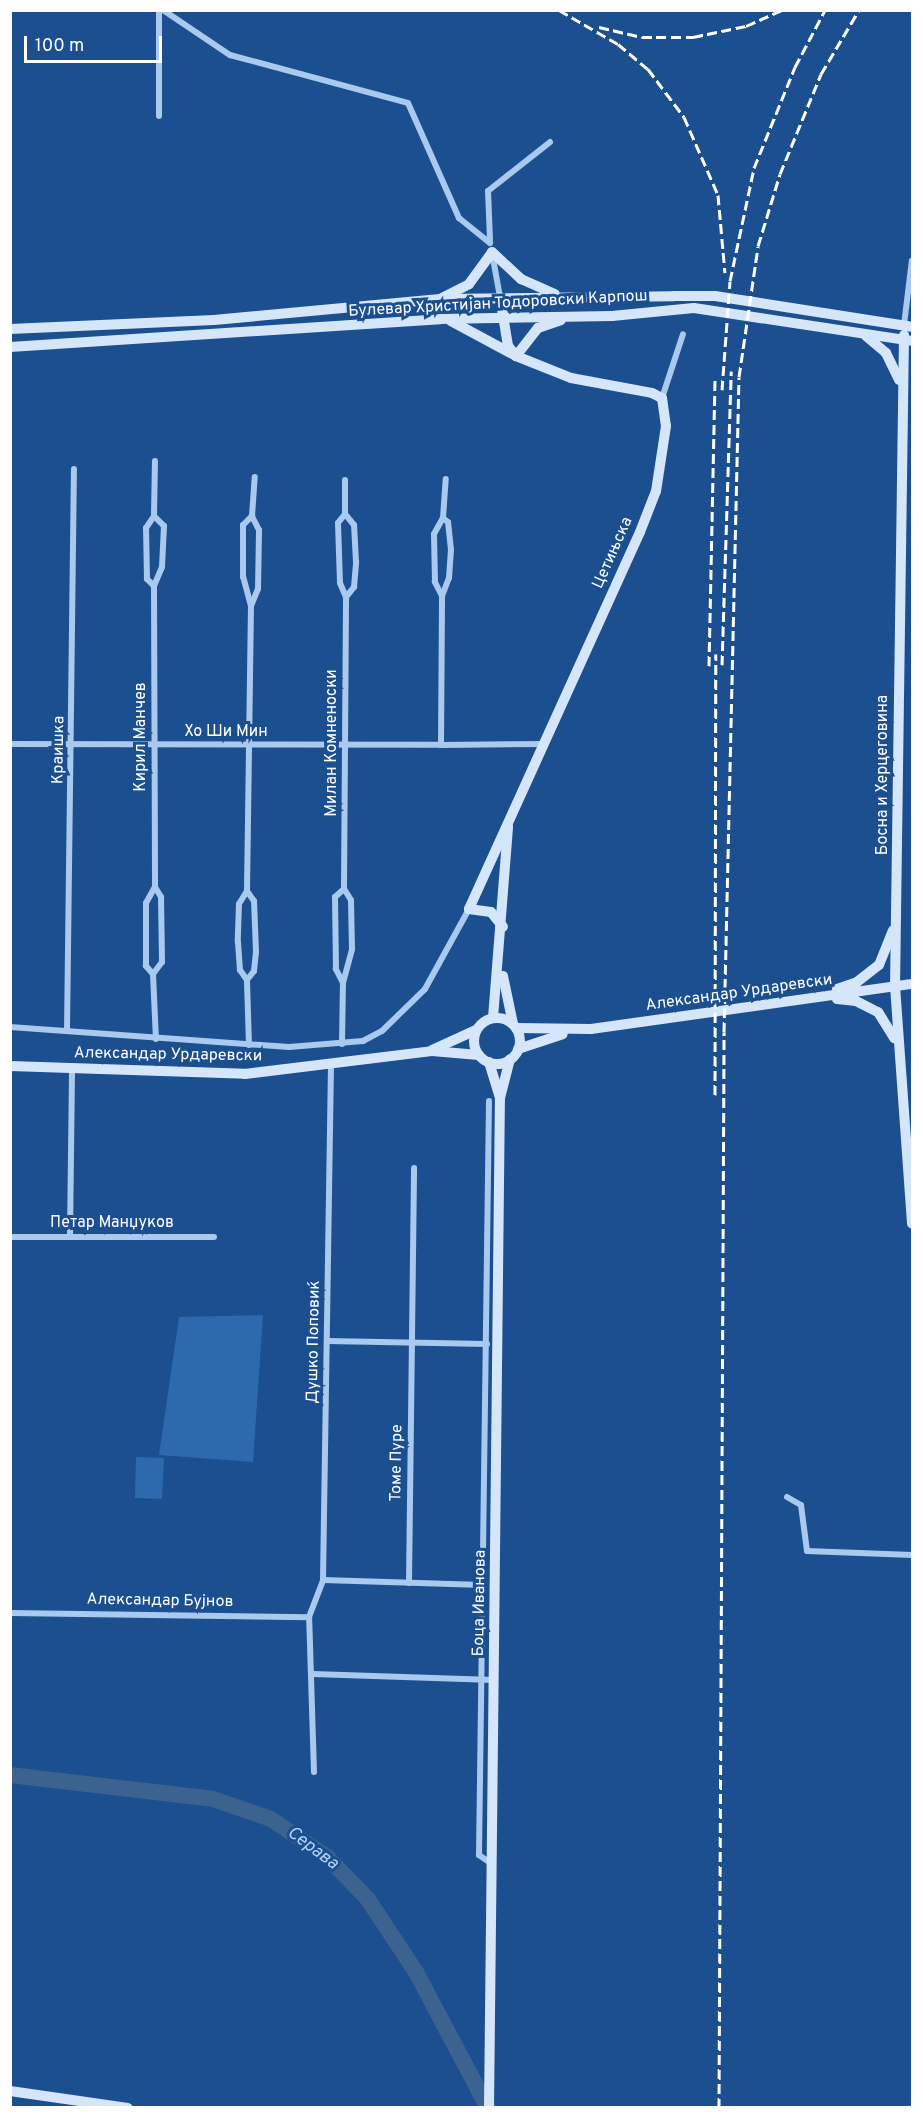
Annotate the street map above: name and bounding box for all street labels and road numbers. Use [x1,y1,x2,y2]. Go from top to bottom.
street label: Булевар Христијан Тодоровски Карпош [348,287,648,321]
street label: Цетињска [589,514,637,592]
street label: Милан Комненоски [322,669,342,817]
street label: Кирил Манчев [131,682,151,792]
street label: Босна и Херцеговина [873,695,893,855]
street label: Краишка [49,716,69,784]
street label: Хо Ши Мин [184,722,268,742]
street label: Александар Урдаревски [644,970,834,1016]
street label: Александар Урдаревски [74,1044,262,1066]
street label: Петар Манџуков [50,1213,174,1233]
street label: Душко Поповиќ [303,1280,325,1404]
street label: Томе Пуре [387,1424,407,1502]
street label: Боца Иванова [469,1549,491,1657]
street label: Александар Бујнов [86,1590,234,1612]

